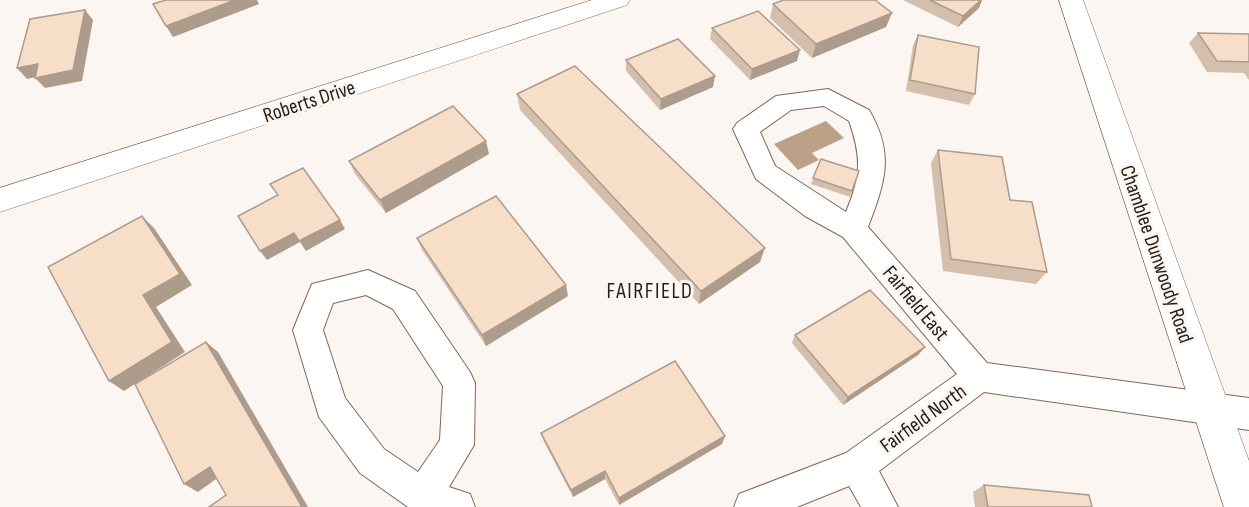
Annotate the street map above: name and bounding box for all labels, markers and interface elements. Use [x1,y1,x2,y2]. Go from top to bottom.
street label: Roberts Drive [260,75,358,128]
street label: Chamblee Dunwoody Road [1114,162,1199,346]
street label: Fairfield East [877,261,954,346]
district label: FAIRFIELD [607,278,693,305]
street label: Fairfield North [875,379,971,458]

